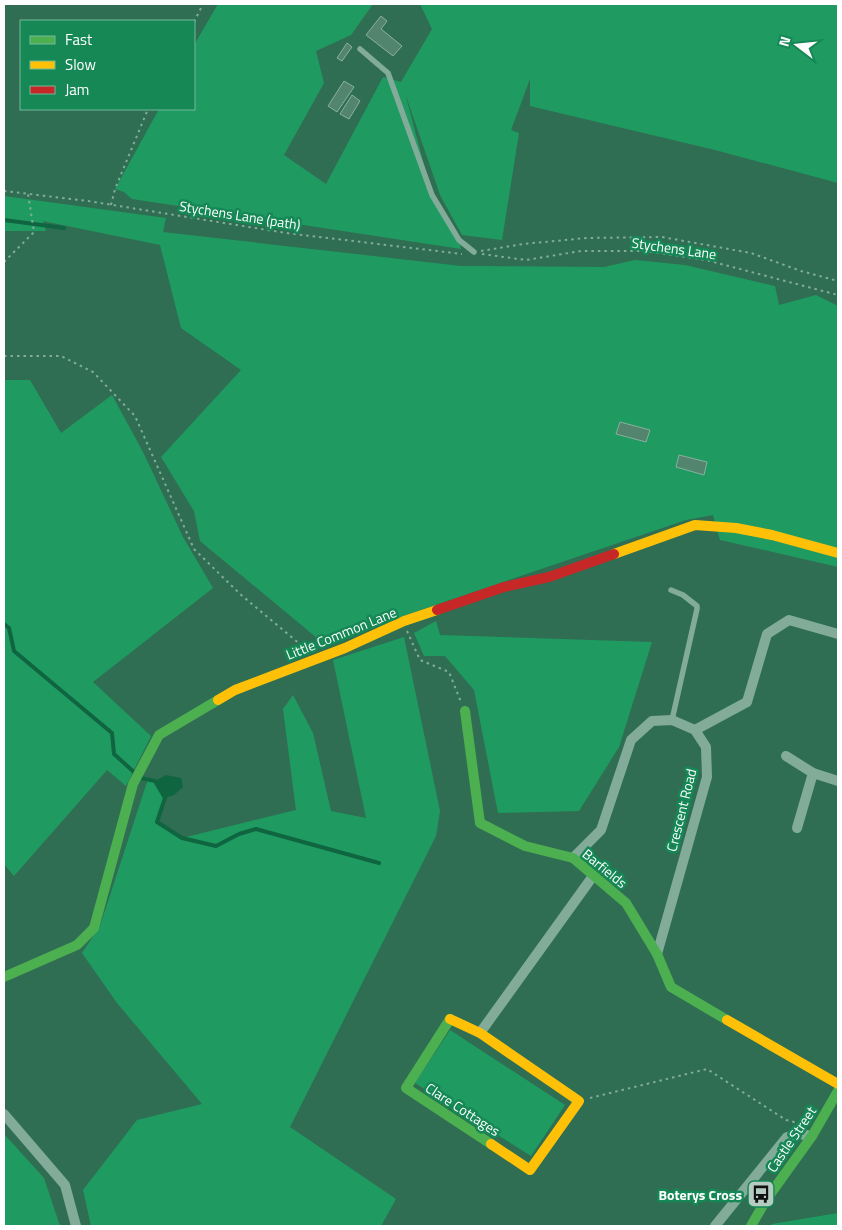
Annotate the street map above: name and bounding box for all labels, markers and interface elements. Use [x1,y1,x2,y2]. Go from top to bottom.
legend [20,20,195,110]
north arrow [772,20,822,70]
text: Fast [65,28,93,51]
text: N [773,34,795,49]
text: Slow [65,53,96,76]
text: Jam [65,78,89,101]
street label: Stychens Lane (path) [178,195,302,235]
street label: Stychens Lane [630,232,718,264]
street label: Little Common Lane [283,601,399,665]
street label: Crescent Road [661,766,701,854]
street label: Barfields [578,843,632,893]
street label: Clare Cottages [422,1077,504,1141]
street label: Castle Street [761,1102,821,1176]
bus stop icon: Boterys Cross [746,1179,776,1209]
place label: Boterys Cross [659,1184,742,1205]

